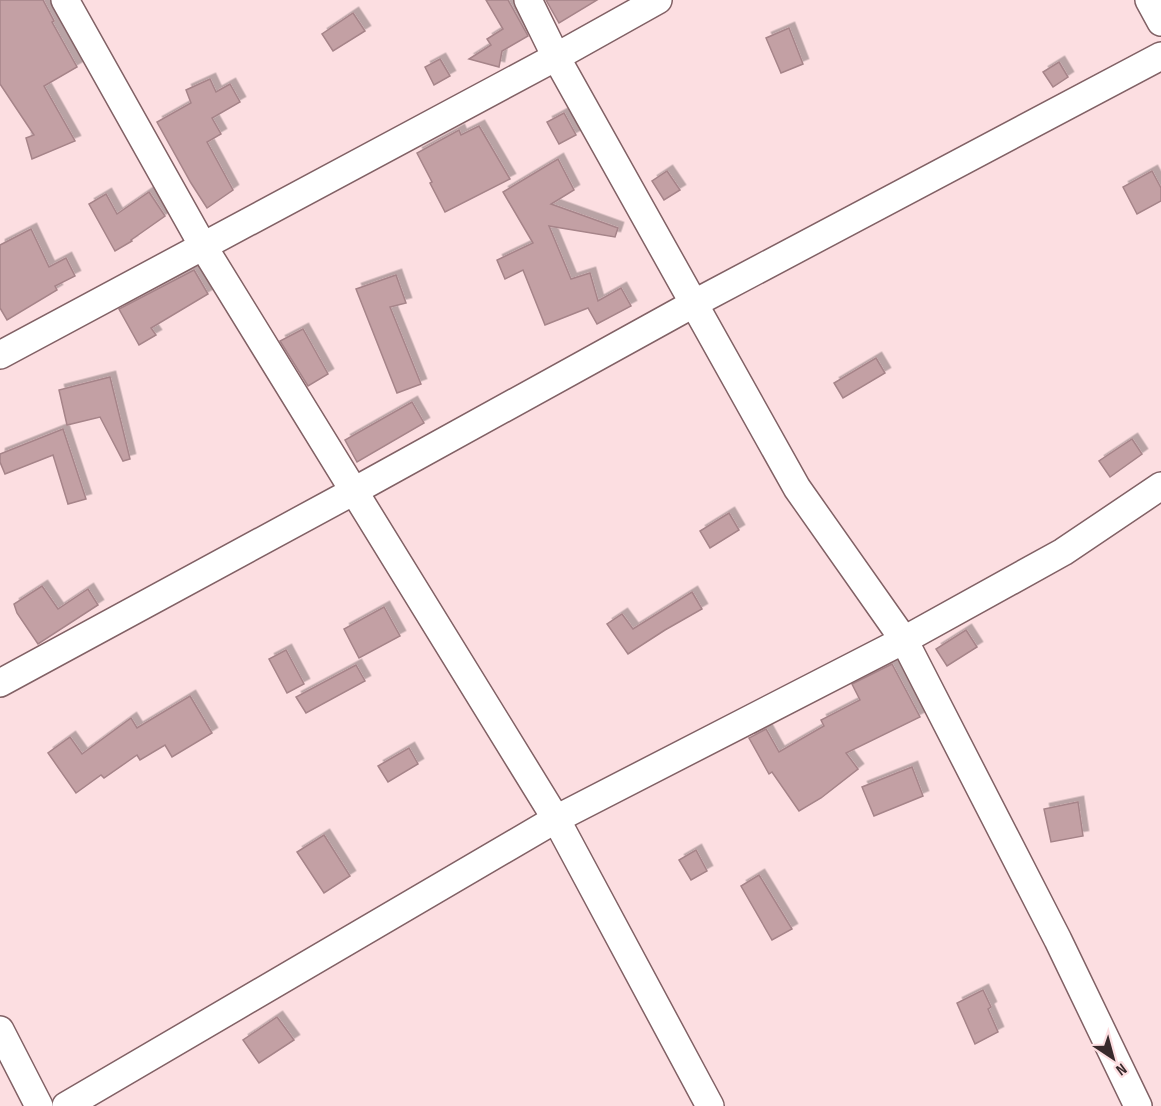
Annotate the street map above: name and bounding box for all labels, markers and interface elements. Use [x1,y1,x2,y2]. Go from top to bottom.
north arrow [1083,1028,1143,1088]
text: N [1112,1059,1130,1079]

